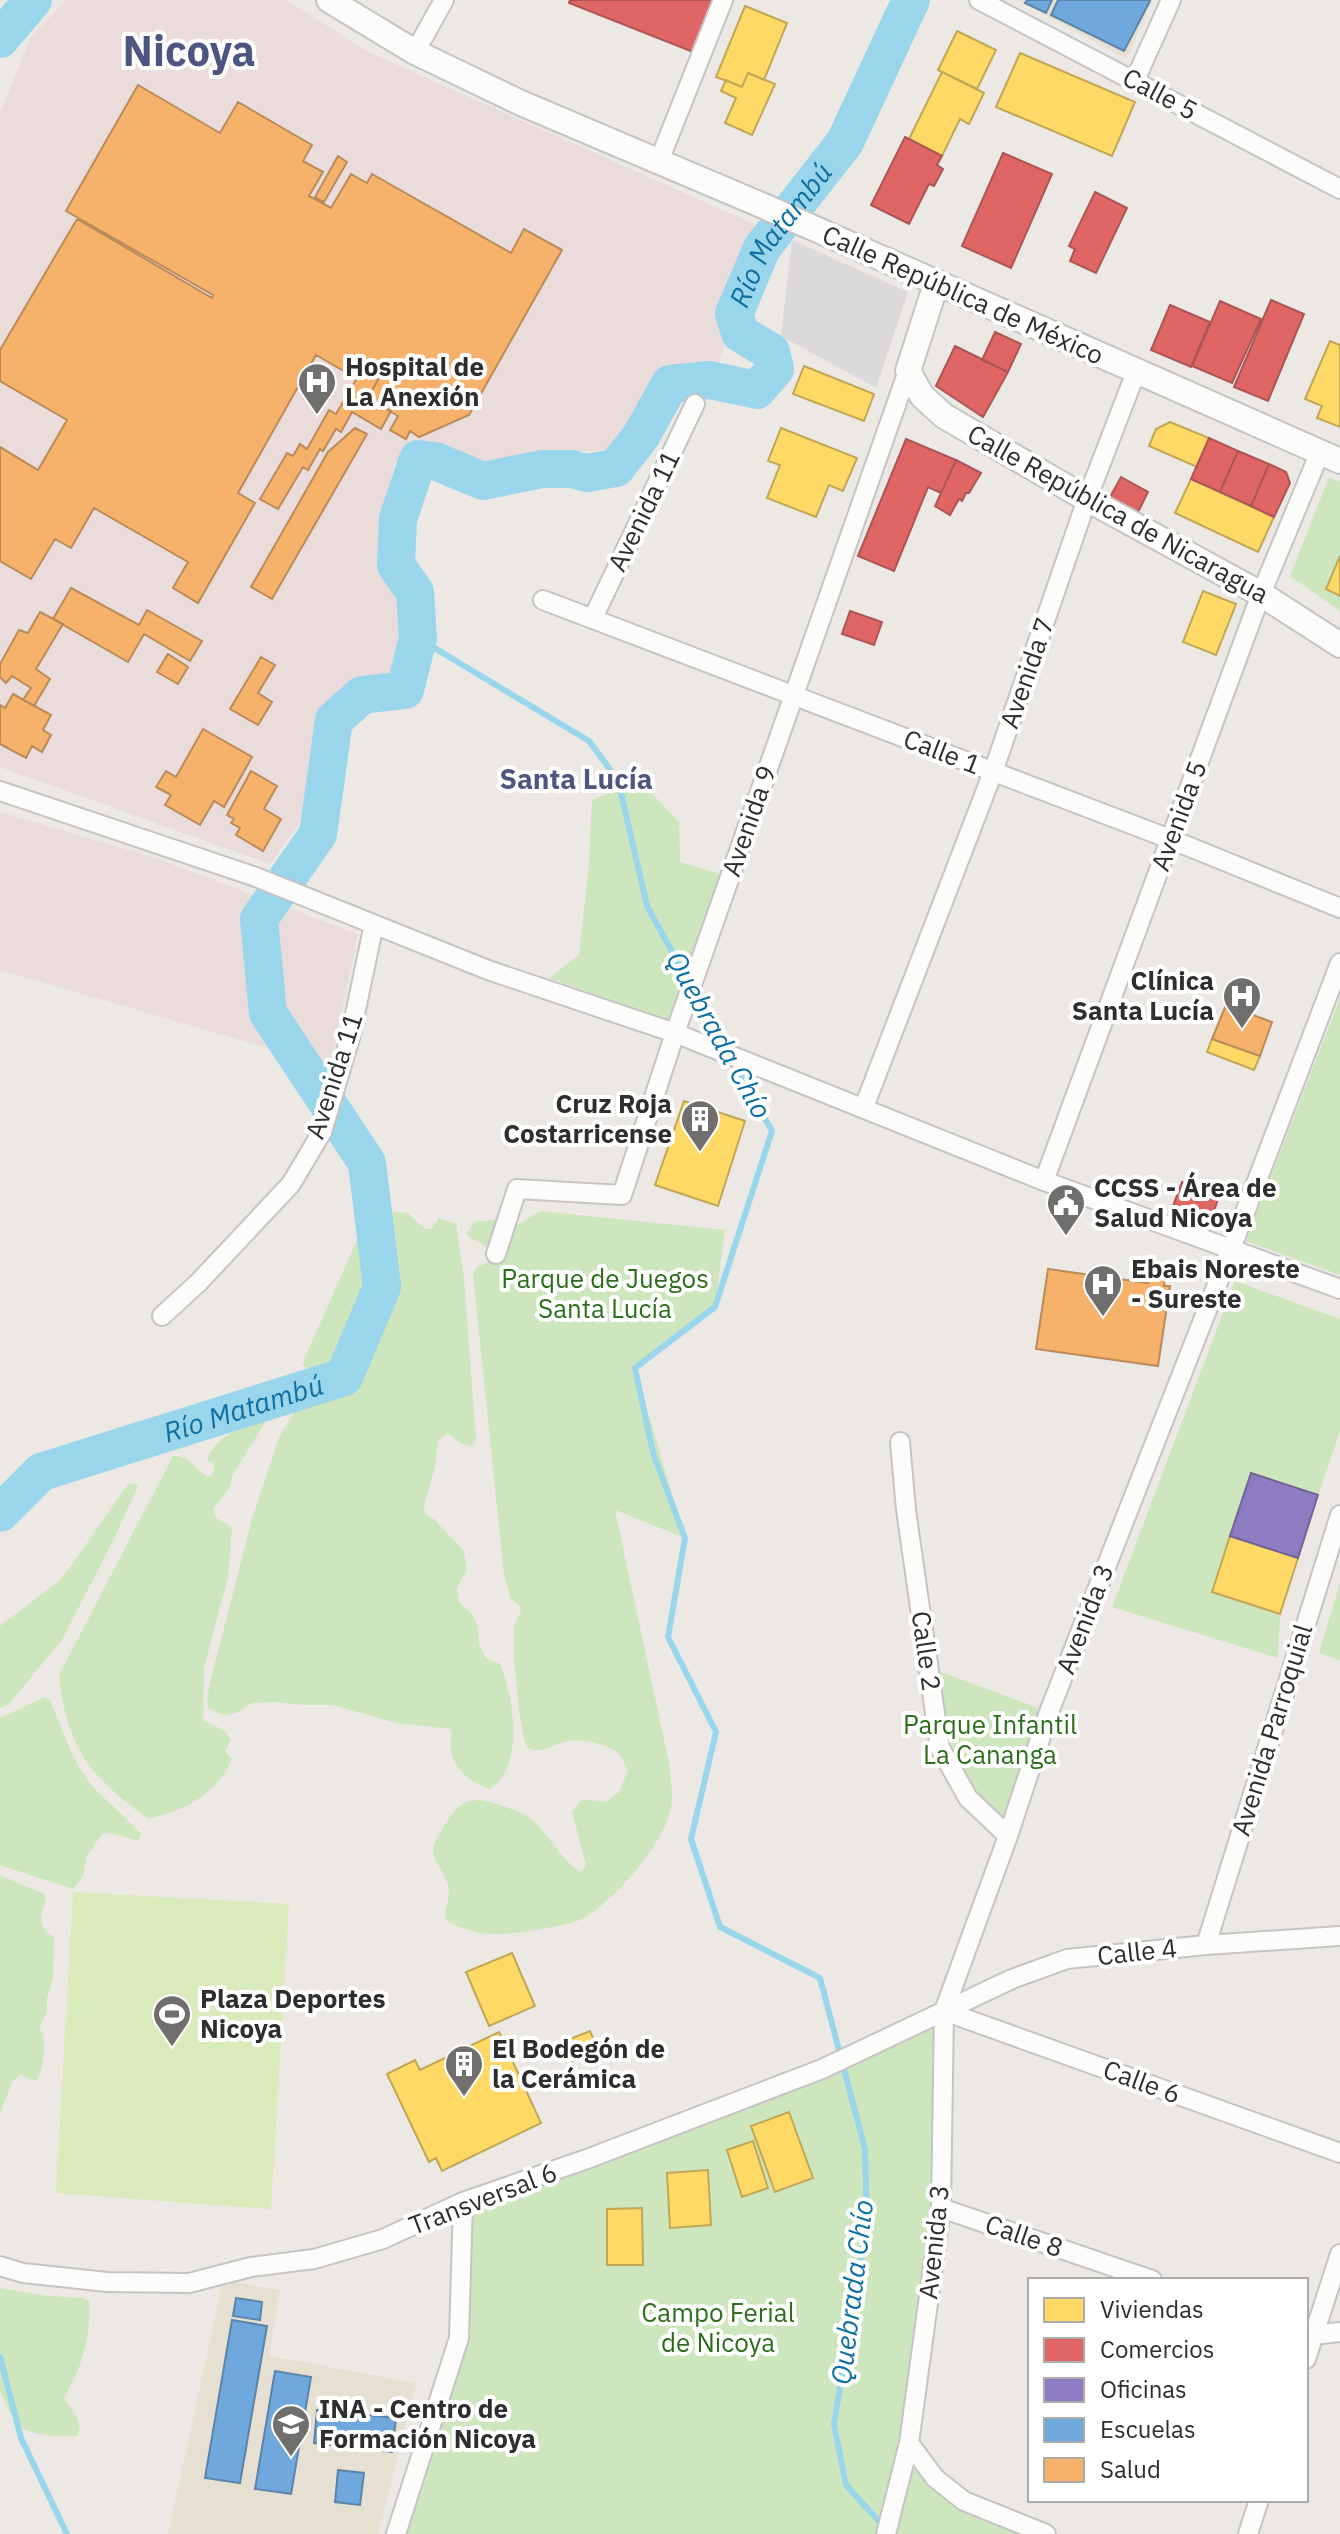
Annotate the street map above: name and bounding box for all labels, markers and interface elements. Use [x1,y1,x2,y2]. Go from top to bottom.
district label: Nicoya [123,23,255,78]
street label: Calle 5 [1117,59,1204,127]
water label: Río Matambú [720,155,840,312]
street label: Calle República de México [817,217,1109,372]
place label: Hospital de La Anexión [345,349,484,413]
hospital icon: Hospital de La Anexión [296,361,338,416]
street label: Calle República de Nicaragua [962,416,1275,610]
street label: Avenida 11 [599,444,687,577]
street label: Avenida 7 [991,613,1061,733]
street label: Calle 1 [899,721,986,781]
street label: Avenida 5 [1142,756,1214,875]
district label: Santa Lucía [499,760,653,797]
street label: Avenida 9 [713,761,783,881]
water label: Quebrada Chío [658,944,781,1125]
place label: Clínica Santa Lucía [1072,963,1214,1027]
hospital icon: Clínica Santa Lucía [1221,975,1263,1030]
street label: Avenida 11 [297,1008,369,1143]
place label: Cruz Roja Costarricense [503,1086,672,1150]
building icon: Cruz Roja Costarricense [679,1098,721,1153]
place label: CCSS - Área de Salud Nicoya [1094,1170,1277,1234]
public building icon: CCSS - Área de Salud Nicoya [1045,1182,1087,1237]
place label: Ebais Noreste - Sureste [1131,1251,1300,1315]
park label: Parque de Juegos Santa Lucía [501,1261,709,1325]
hospital icon: Ebais Noreste - Sureste [1082,1263,1124,1318]
water label: Río Matambú [158,1366,328,1451]
street label: Avenida 3 [1048,1559,1121,1678]
street label: Calle 2 [905,1609,949,1693]
street label: Avenida Parroquial [1223,1620,1319,1840]
park label: Parque Infantil La Cananga [903,1707,1077,1771]
street label: Calle 4 [1095,1930,1178,1972]
place label: Plaza Deportes Nicoya [200,1981,386,2045]
sports icon: Plaza Deportes Nicoya [151,1993,193,2048]
place label: El Bodegón de la Cerámica [492,2031,665,2095]
building icon: El Bodegón de la Cerámica [443,2043,485,2098]
street label: Calle 6 [1099,2051,1186,2111]
street label: Transversal 6 [404,2154,561,2242]
street label: Avenida 3 [910,2183,956,2301]
water label: Quebrada Chío [822,2197,881,2387]
street label: Calle 8 [981,2206,1068,2264]
legend [1028,2278,1308,2502]
text: Viviendas [1100,2293,1204,2325]
park label: Campo Ferial de Nicoya [641,2295,795,2359]
text: Comercios [1100,2333,1214,2365]
text: Oficinas [1100,2373,1187,2405]
place label: INA - Centro de Formación Nicoya [319,2391,536,2455]
school or university icon: INA - Centro de Formación Nicoya [270,2403,312,2458]
text: Escuelas [1100,2413,1196,2445]
text: Salud [1100,2453,1161,2485]

